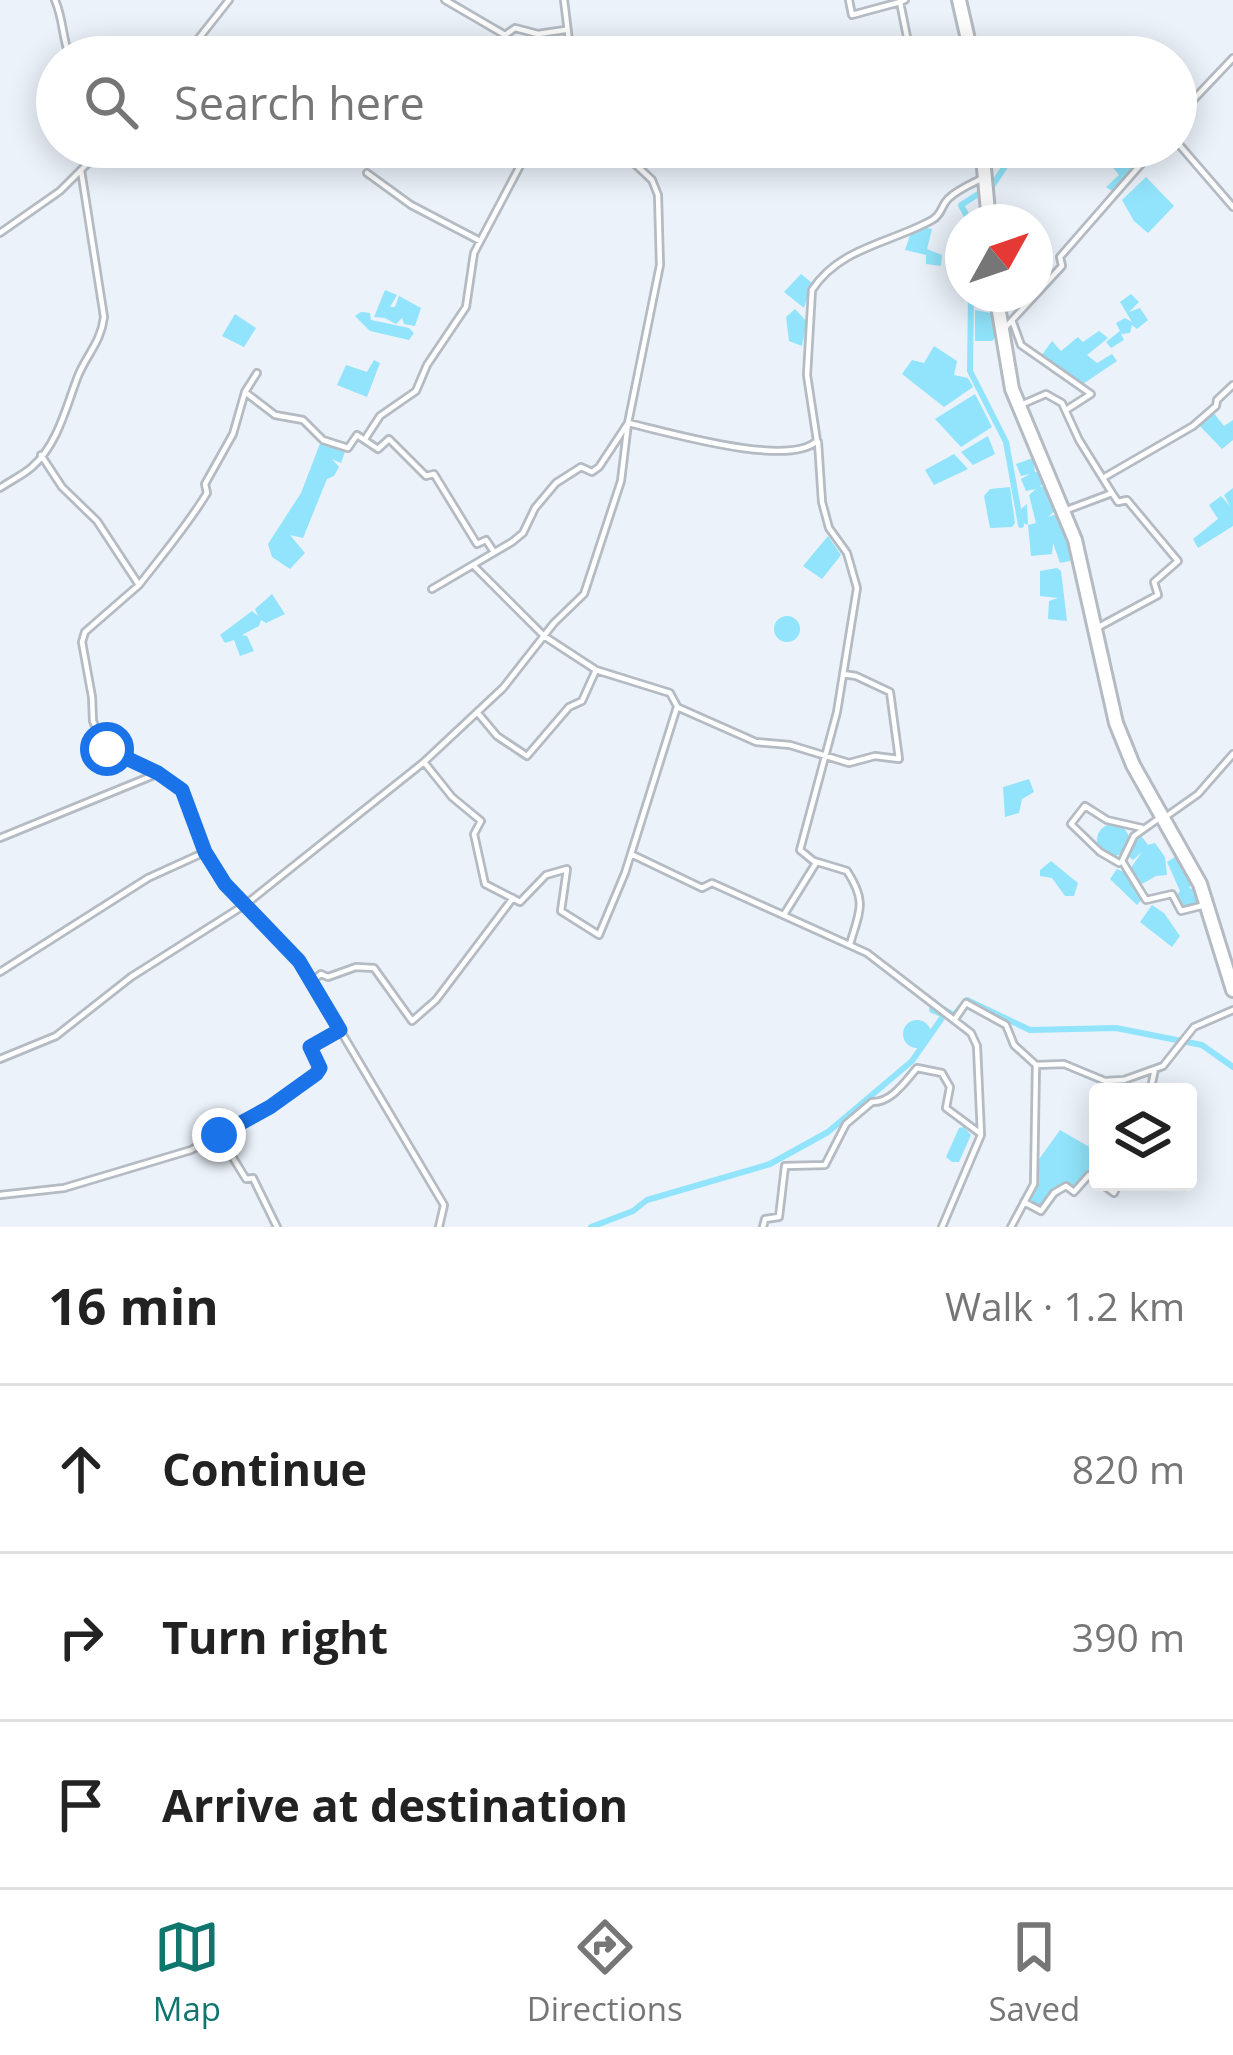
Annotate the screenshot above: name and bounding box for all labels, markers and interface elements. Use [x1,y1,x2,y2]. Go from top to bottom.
search box [36,36,1197,168]
icon: search [78,69,144,135]
text: Search here [174,72,425,133]
north arrow [945,204,1053,312]
route start [80,722,134,776]
map controls [1089,1083,1197,1191]
button: layers [1089,1083,1197,1191]
route end [192,1108,246,1162]
text: 16 min [48,1270,219,1340]
text: Walk · 1.2 km [945,1279,1185,1332]
icon: ahead [48,1436,114,1502]
text: Continue [162,1438,367,1499]
text: 820 m [1072,1442,1185,1495]
icon: right [48,1604,114,1670]
text: Turn right [162,1606,388,1667]
text: 390 m [1072,1610,1185,1663]
icon: arrive [48,1772,114,1838]
text: Arrive at destination [162,1774,628,1835]
tab: Map [153,1914,221,2031]
tab: Directions [527,1914,683,2031]
tab: Saved [988,1914,1080,2031]

